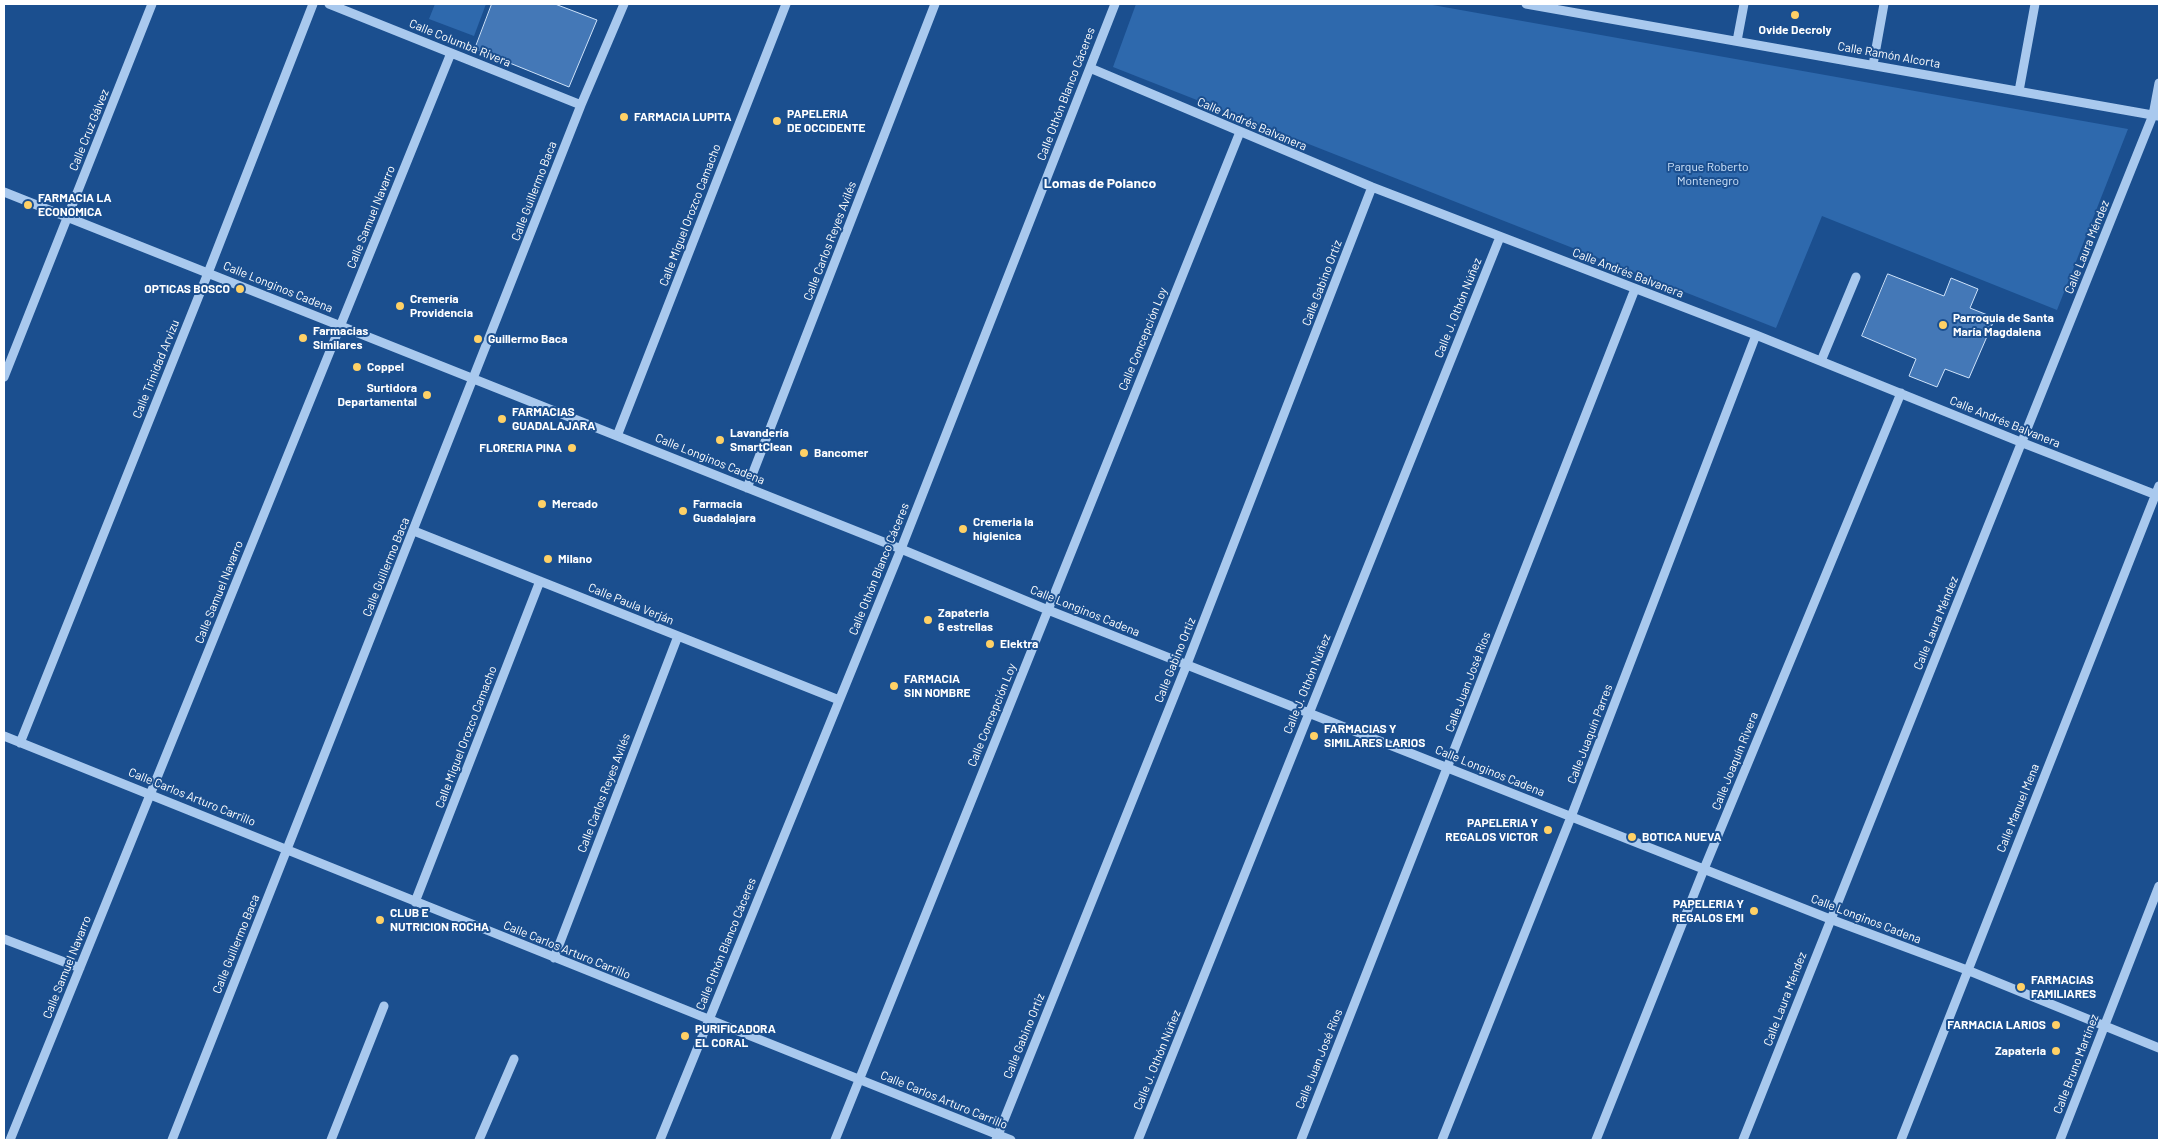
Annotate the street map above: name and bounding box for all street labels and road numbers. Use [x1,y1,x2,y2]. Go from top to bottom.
street label: Calle Columba Rivera [407,16,513,70]
street label: Calle Othón Blanco Cáceres [1034,25,1098,163]
street label: Calle Ramón Alcorta [1836,39,1942,71]
street label: Calle Cruz Gálvez [66,87,112,173]
street label: Calle Andrés Balvanera [1195,94,1309,154]
street label: Calle Guillermo Baca [508,139,560,243]
street label: Calle Miguel Orozco Camacho [656,142,724,288]
street label: Calle Samuel Navarro [344,163,398,271]
street label: Calle Carlos Reyes Avilés [801,179,859,303]
street label: Calle Laura Méndez [2062,198,2112,296]
street label: Calle Gabino Ortiz [1299,238,1345,328]
street label: Calle Andrés Balvanera [1570,245,1686,301]
street label: Calle J. Othón Núñez [1431,256,1485,360]
street label: Calle Longinos Cadena [221,258,335,316]
street label: Calle Concepción Loy [1116,285,1170,393]
street label: Calle Trinidad Arvizu [130,318,182,420]
street label: Calle Andrés Balvanera [1948,393,2062,451]
street label: Calle Longinos Cadena [653,430,767,488]
street label: Calle Othón Blanco Cáceres [846,501,912,637]
street label: Calle Guillermo Baca [360,515,412,619]
street label: Calle Samuel Navarro [192,538,246,646]
street label: Calle Laura Méndez [1911,574,1961,672]
street label: Calle Paula Verján [586,580,676,628]
street label: Calle Longinos Cadena [1028,582,1142,640]
street label: Calle Gabino Ortiz [1151,615,1199,705]
street label: Calle Juan José Ríos [1442,630,1494,734]
street label: Calle J. Othón Núñez [1280,632,1334,736]
street label: Calle Concepción Loy [965,661,1019,769]
street label: Calle Miguel Orozco Camacho [432,664,500,810]
street label: Calle Juaquín Parres [1564,682,1616,786]
street label: Calle Joaquín Rivera [1709,710,1761,812]
street label: Calle Carlos Reyes Avilés [575,731,633,855]
street label: Calle Longinos Cadena [1433,742,1547,800]
street label: Calle Manuel Mena [1994,762,2042,854]
street label: Calle Carlos Arturo Carrillo [126,765,258,829]
street label: Calle Othón Blanco Cáceres [693,876,759,1012]
street label: Calle Longinos Cadena [1809,891,1923,947]
street label: Calle Guillermo Baca [210,892,262,996]
street label: Calle Samuel Navarro [40,913,94,1021]
street label: Calle Carlos Arturo Carrillo [501,918,633,982]
street label: Calle Laura Méndez [1760,950,1810,1048]
street label: Calle Gabino Ortiz [1000,991,1048,1081]
street label: Calle Juan José Ríos [1292,1007,1346,1111]
street label: Calle J. Othón Núñez [1130,1008,1184,1112]
street label: Calle Bruno Martínez [2050,1012,2102,1116]
street label: Calle Carlos Arturo Carrillo [878,1068,1010,1132]

